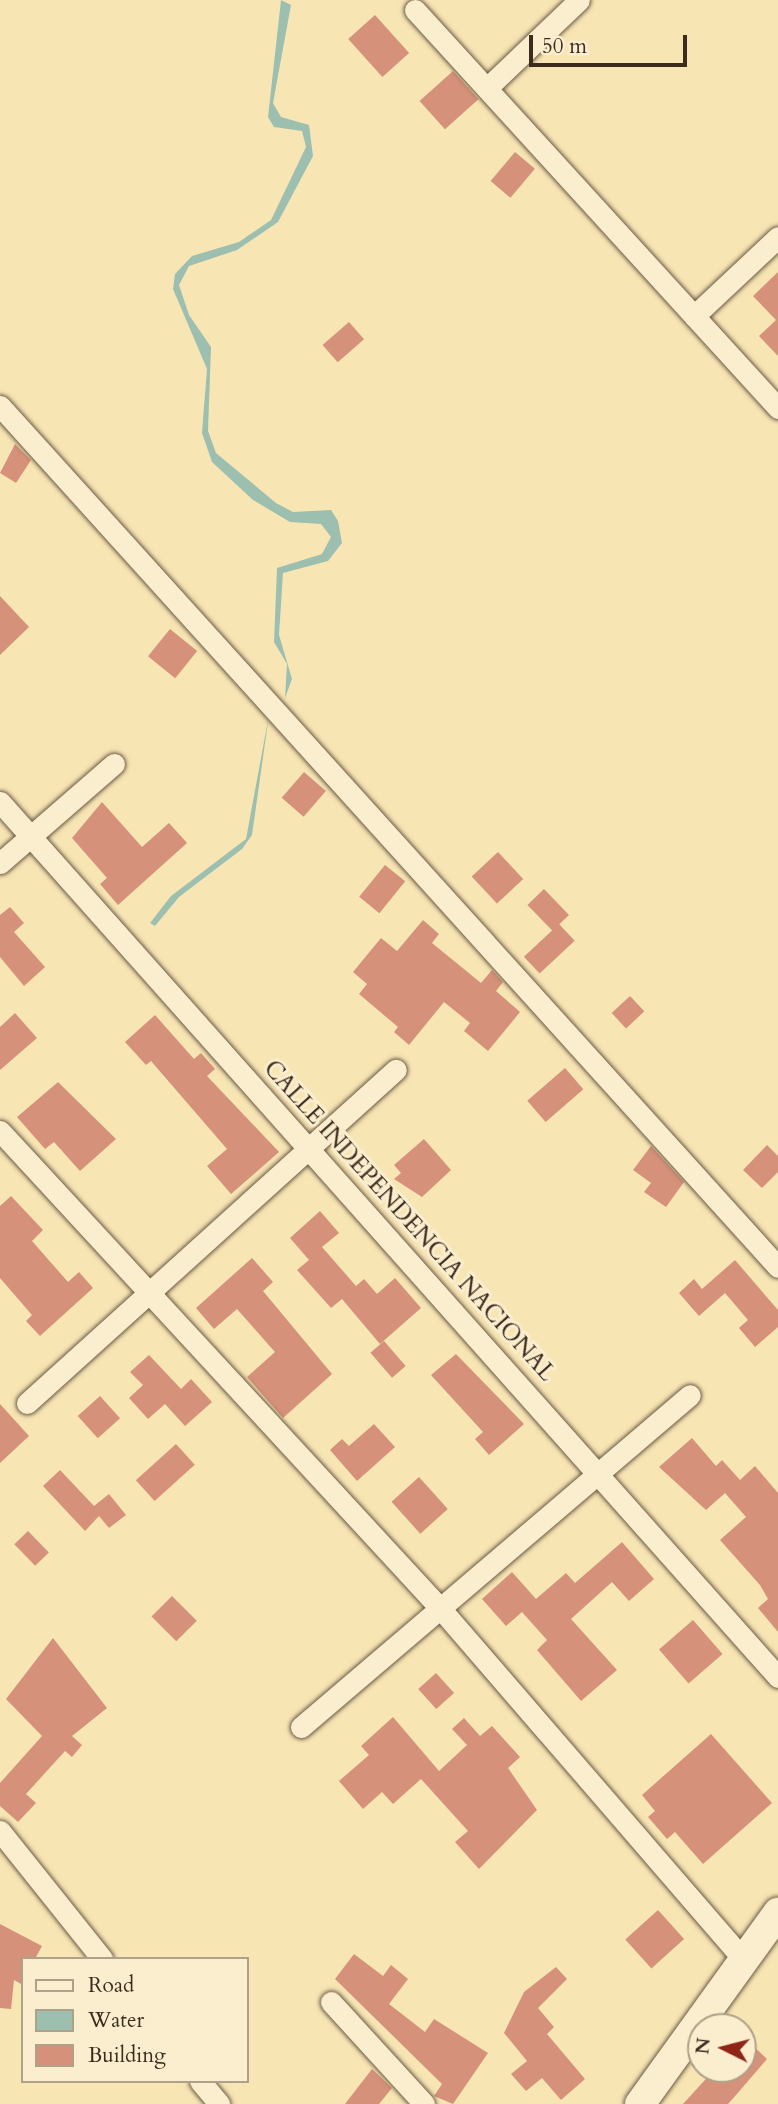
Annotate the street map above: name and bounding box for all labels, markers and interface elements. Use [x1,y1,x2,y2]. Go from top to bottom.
scale bar [533,21,690,65]
text: 50 m [542,32,587,61]
street label: CALLE INDEPENDENCIA NACIONAL [258,1055,560,1387]
legend [21,1957,248,2083]
text: Road [88,1971,134,2000]
text: Water [88,2006,144,2035]
north arrow [687,2013,757,2083]
text: N [689,2036,717,2056]
text: Building [88,2041,166,2070]

